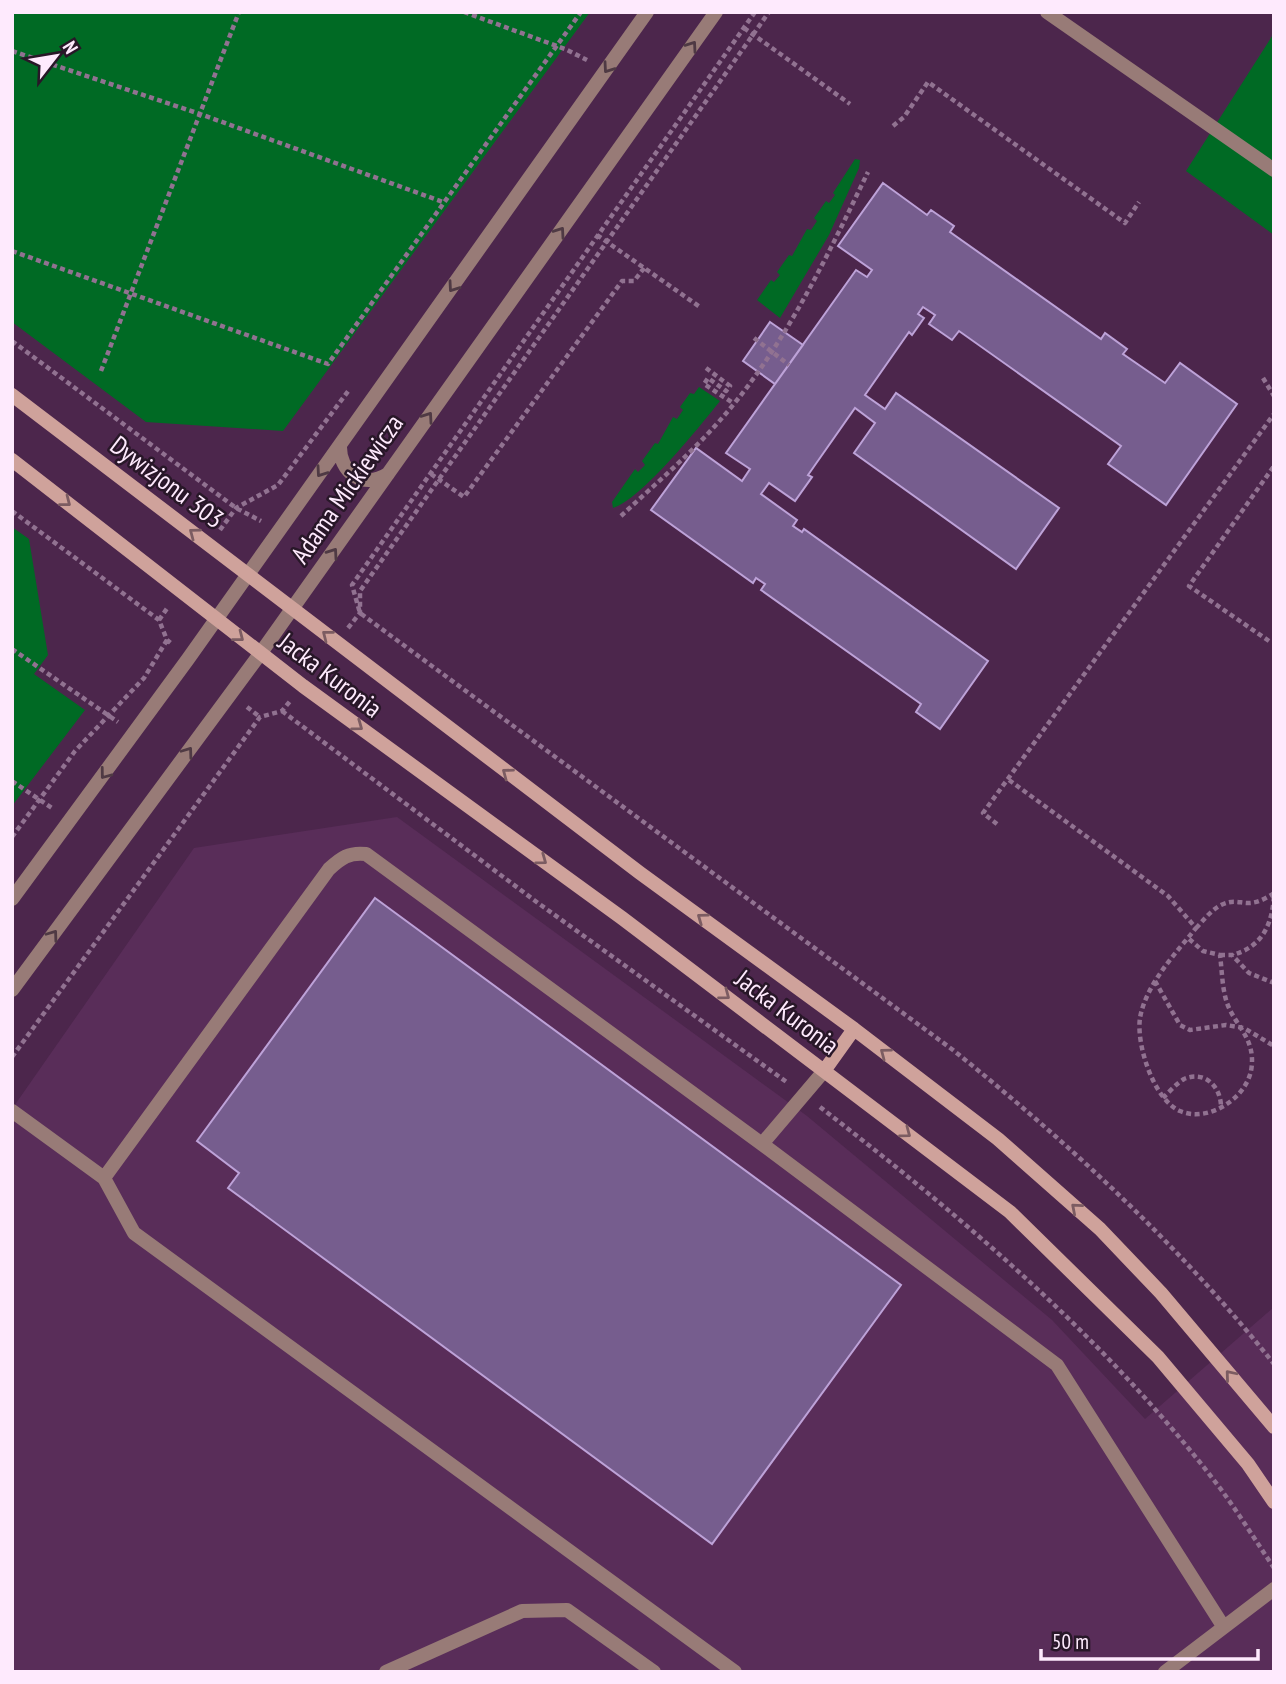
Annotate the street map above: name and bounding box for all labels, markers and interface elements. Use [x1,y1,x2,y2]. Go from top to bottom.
north arrow [21,21,91,91]
text: N [58,37,84,58]
one-way arrow [684,41,696,54]
one-way arrow [603,61,616,74]
one-way arrow [552,227,564,240]
one-way arrow [449,279,461,292]
street label: Adama Mickiewicza [283,408,410,570]
one-way arrow [420,412,432,425]
street label: Dywizjonu 303 [104,428,231,535]
one-way arrow [317,464,329,477]
one-way arrow [59,494,71,507]
one-way arrow [189,528,201,541]
one-way arrow [325,548,337,561]
street label: Jacka Kuronia [271,624,389,724]
one-way arrow [231,628,243,641]
one-way arrow [322,630,334,643]
one-way arrow [350,718,363,730]
one-way arrow [180,747,192,760]
one-way arrow [100,766,113,778]
one-way arrow [502,769,515,781]
one-way arrow [534,852,547,864]
one-way arrow [697,914,710,927]
one-way arrow [45,930,57,943]
street label: Jacka Kuronia [728,961,846,1061]
one-way arrow [717,987,729,1000]
one-way arrow [881,1048,893,1061]
one-way arrow [898,1124,911,1137]
one-way arrow [1071,1204,1084,1216]
one-way arrow [1226,1370,1238,1383]
scale bar [1041,1618,1258,1662]
text: 50 m [1052,1628,1089,1655]

